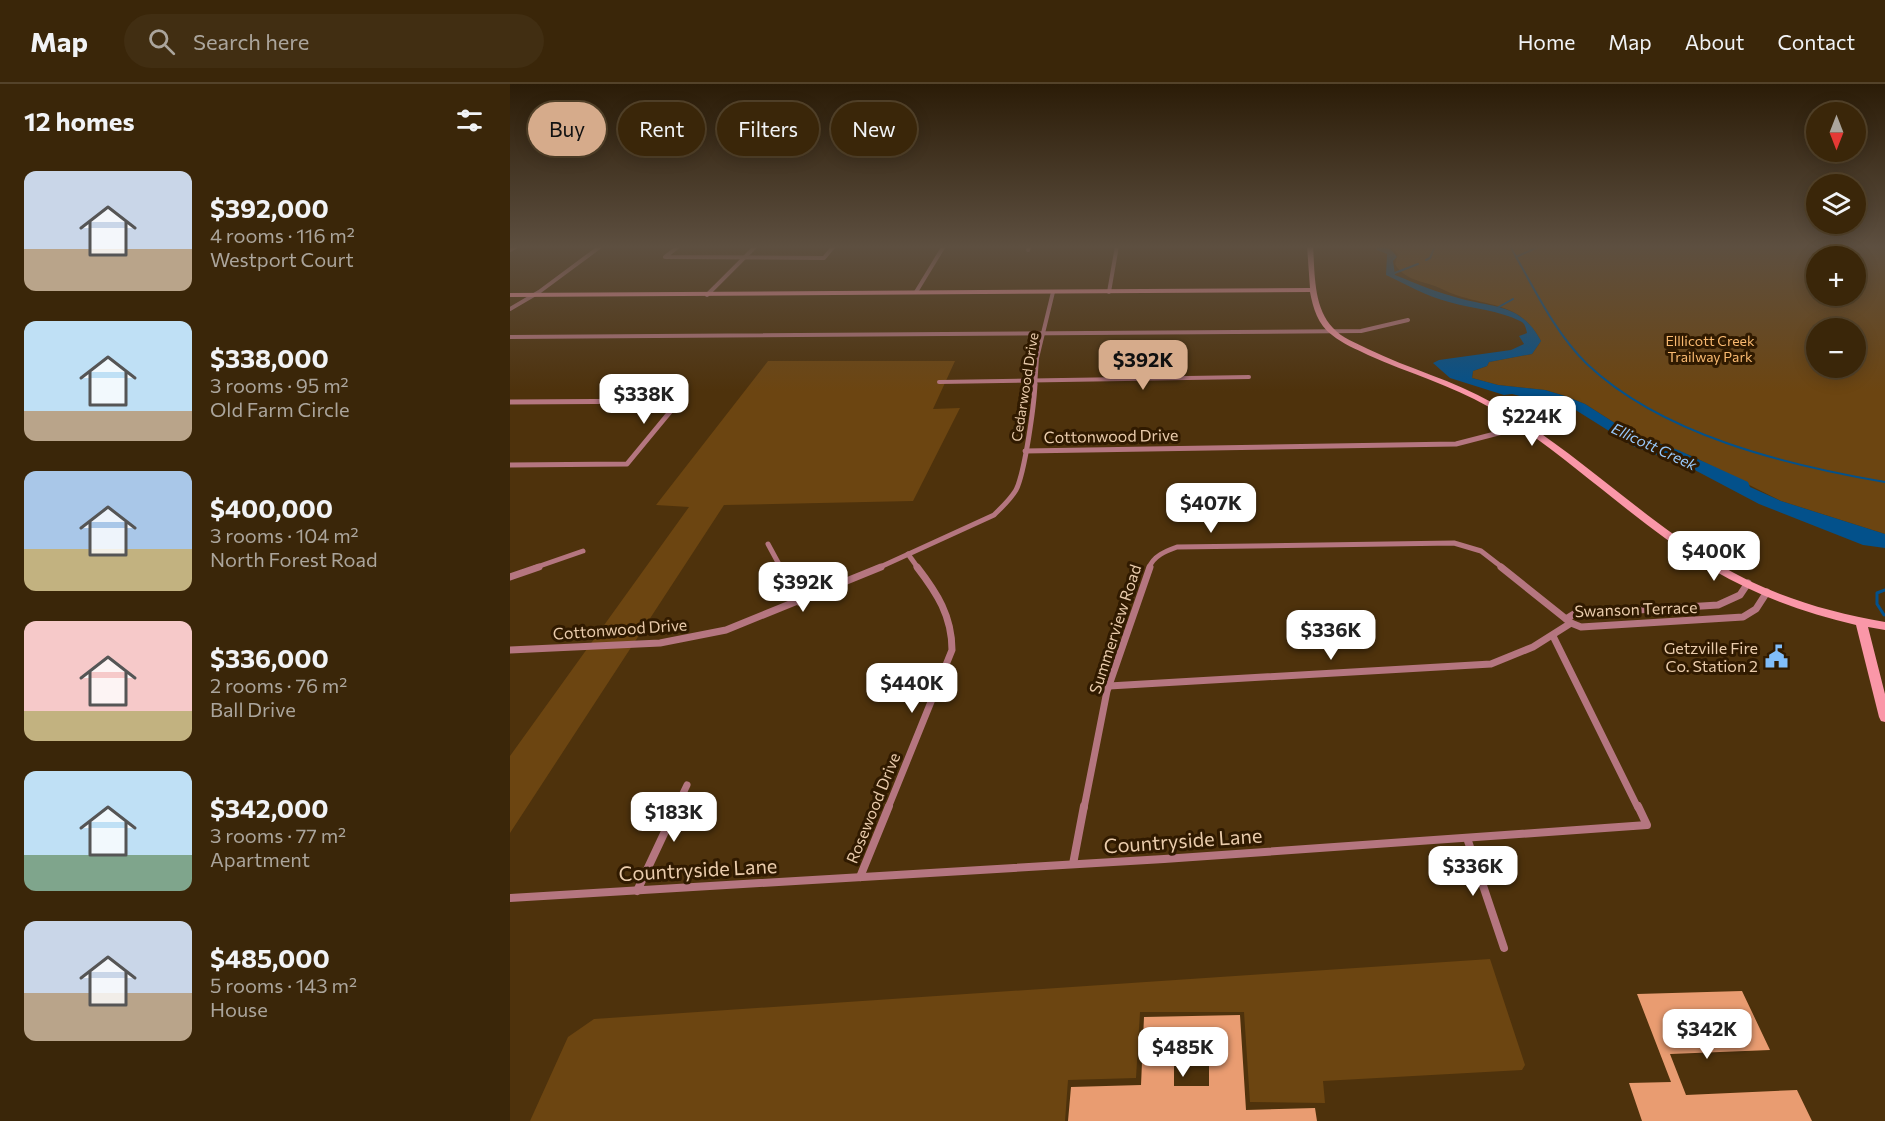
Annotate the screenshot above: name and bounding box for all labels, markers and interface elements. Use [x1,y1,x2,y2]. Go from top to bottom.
search box [124,14,544,68]
text: Map [30,24,88,58]
icon: search [145,25,178,58]
text: Search here [193,28,309,55]
text: Home [1518,29,1575,54]
text: Map [1608,29,1652,54]
text: About [1685,29,1744,54]
text: Contact [1777,29,1855,54]
chip: Buy [528,102,606,156]
chip: Rent [618,102,705,156]
chip: Filters [717,102,819,156]
chip: New [831,102,917,156]
north arrow [1806,102,1866,162]
map controls [1806,102,1866,378]
icon: filters [453,104,486,137]
text: 12 homes [24,105,135,136]
button: layers [1806,174,1866,234]
text: $392,000 [210,192,329,223]
icon: home [72,195,144,267]
text: 4 rooms · 116 m² [210,223,355,247]
button: + [1806,246,1866,306]
text: Westport Court [210,247,354,271]
button: − [1806,318,1866,378]
street label: Cedarwood Drive [1007,331,1042,443]
park label: Elllicott Creek Trailway Park [1665,332,1755,365]
pin: $392K [1101,340,1185,391]
text: $338,000 [210,342,329,373]
icon: home [72,345,144,417]
text: $392K [1113,347,1173,371]
text: 3 rooms · 95 m² [210,373,349,397]
pin: $338K [602,374,686,425]
text: $338K [613,381,675,405]
pin: $224K [1490,396,1574,447]
text: Old Farm Circle [210,397,350,421]
text: $224K [1502,403,1562,427]
water label: Ellicott Creek [1609,419,1701,474]
street label: Cottonwood Drive [1044,425,1178,446]
pin: $407K [1169,483,1253,534]
text: $407K [1180,490,1242,514]
text: $400,000 [210,492,333,523]
icon: home [72,495,144,567]
text: 3 rooms · 104 m² [210,523,359,547]
pin: $400K [1672,531,1756,582]
text: $400K [1682,538,1746,562]
text: North Forest Road [210,547,377,571]
pin: $392K [761,562,845,613]
street label: Summerview Road [1085,562,1144,696]
text: $392K [773,569,833,593]
street label: Swanson Terrace [1574,597,1698,620]
pin: $336K [1289,610,1373,661]
street label: Cottonwood Drive [552,614,688,643]
text: $336K [1301,617,1361,641]
place label: Getzville Fire Co. Station 2 [1664,638,1758,675]
text: $336,000 [210,642,329,673]
public building icon: Getzville Fire Co. Station 2 [1763,644,1789,670]
icon: home [72,645,144,717]
pin: $440K [870,663,954,714]
text: $440K [880,670,944,694]
text: 2 rooms · 76 m² [210,673,347,697]
text: Ball Drive [210,697,296,721]
street label: Rosewood Drive [842,750,903,866]
text: $342,000 [210,792,329,823]
pin: $183K [632,792,716,843]
icon: home [72,795,144,867]
text: $183K [645,799,703,823]
street label: Countryside Lane [1103,822,1263,858]
text: 3 rooms · 77 m² [210,823,346,847]
pin: $336K [1431,846,1515,897]
text: Apartment [210,847,310,871]
street label: Countryside Lane [618,853,778,885]
text: $336K [1443,853,1503,877]
text: $485,000 [210,942,330,973]
icon: home [72,945,144,1017]
text: 5 rooms · 143 m² [210,973,357,997]
text: House [210,997,268,1021]
pin: $342K [1665,1009,1749,1060]
text: $342K [1677,1016,1737,1040]
pin: $485K [1141,1027,1225,1078]
text: $485K [1152,1034,1214,1058]

